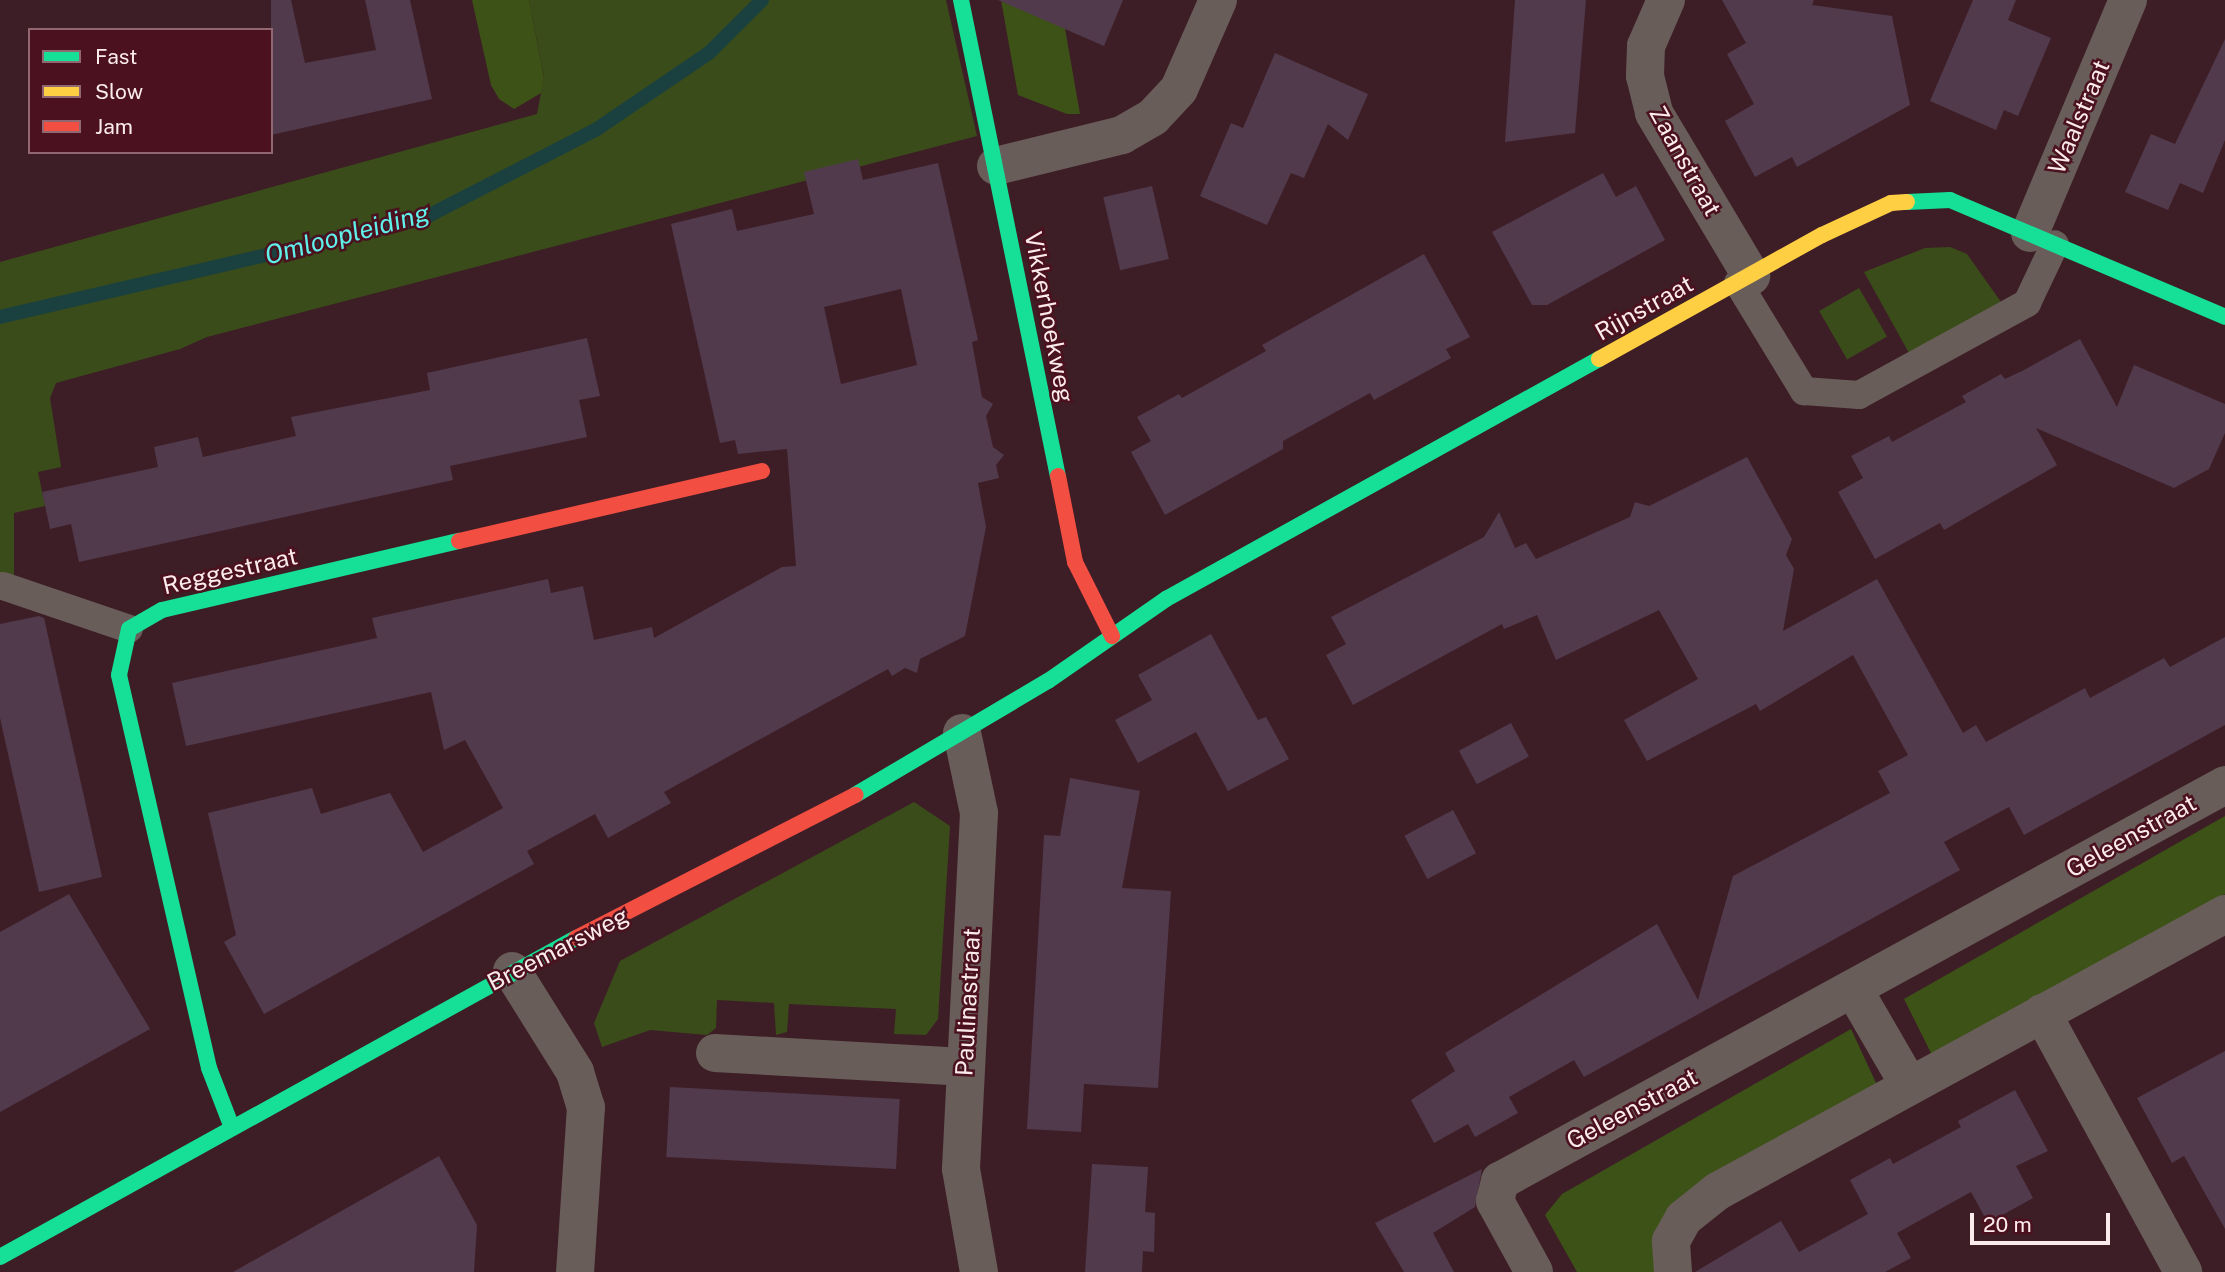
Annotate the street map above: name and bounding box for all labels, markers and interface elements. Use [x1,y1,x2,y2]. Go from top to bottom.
legend [28,28,273,154]
text: Fast [95,44,137,69]
street label: Waalstraat [2042,56,2116,178]
text: Slow [95,79,143,104]
street label: Zaanstraat [1643,101,1727,221]
text: Jam [95,114,133,139]
water label: Omloopleiding [261,197,433,271]
street label: Vikkerhoekweg [1018,229,1080,405]
street label: Rijnstraat [1590,269,1698,347]
street label: Reggestraat [160,542,300,600]
street label: Geleenstraat [2061,788,2201,884]
street label: Breemarsweg [482,901,634,997]
street label: Paulinastraat [950,927,986,1077]
street label: Geleenstraat [1562,1062,1702,1156]
scale bar [1973,1198,2113,1242]
text: 20 m [1983,1212,2032,1237]

